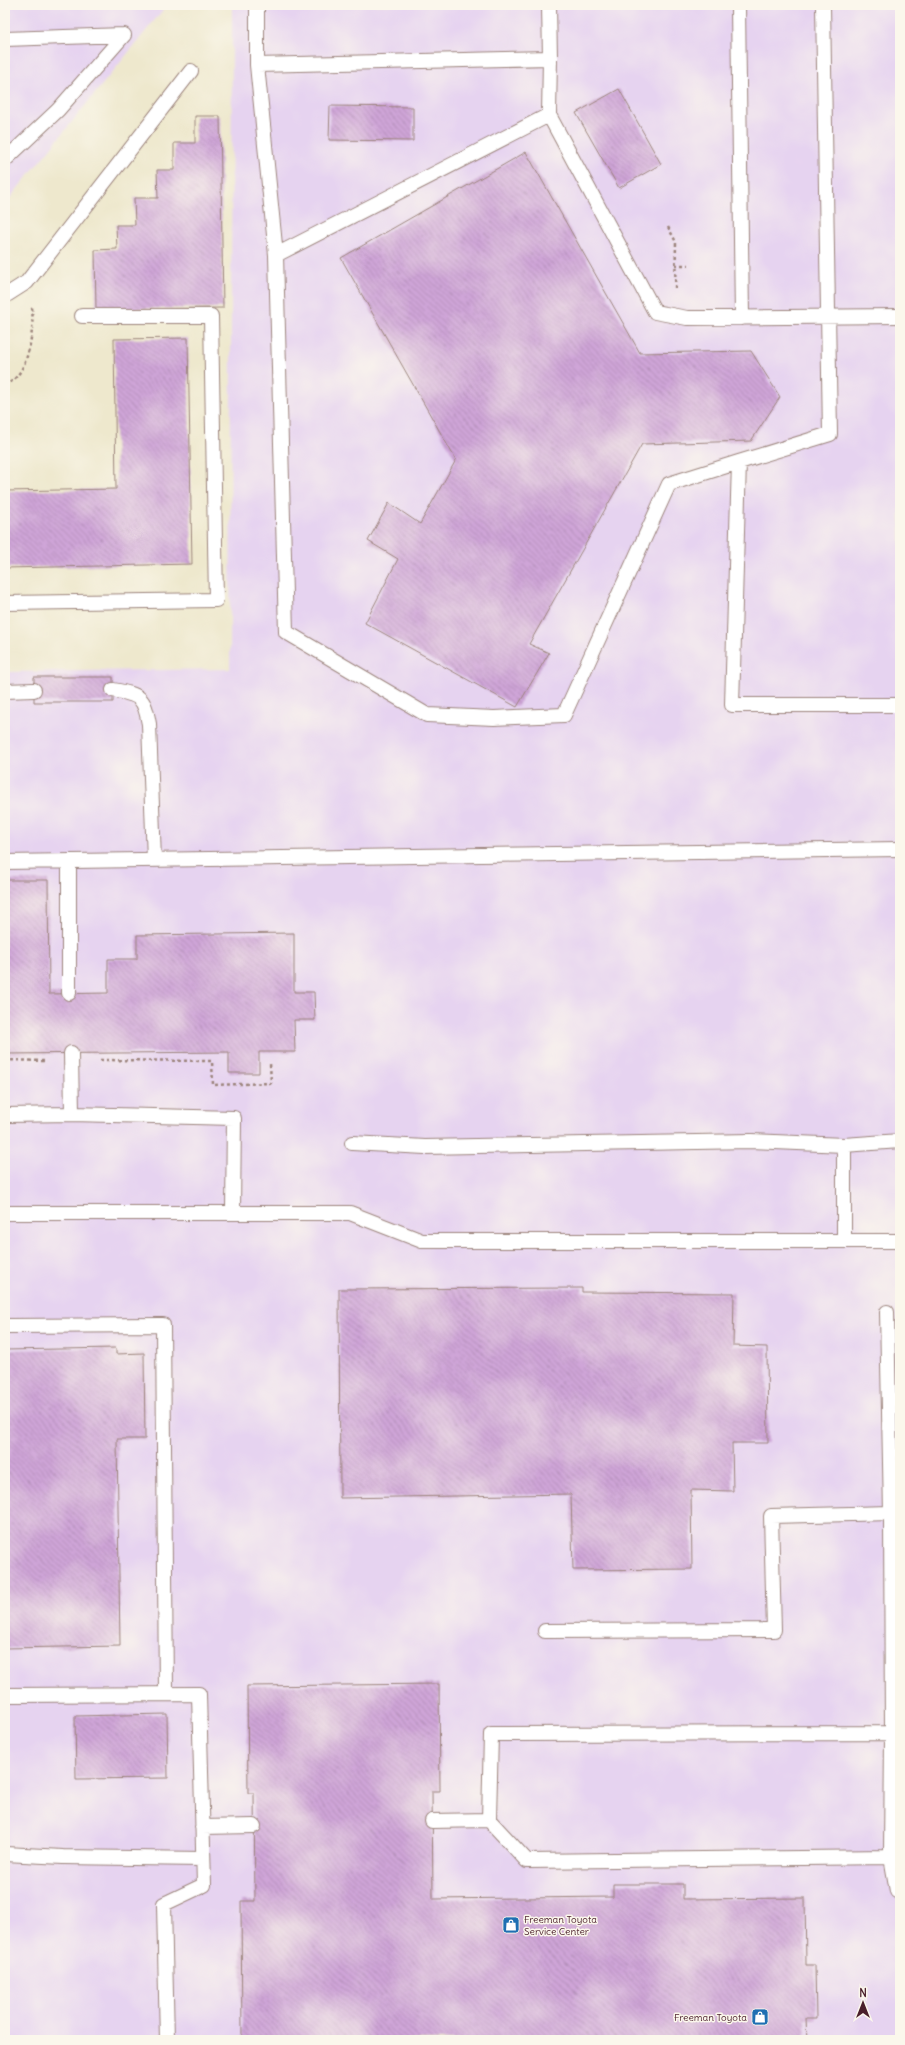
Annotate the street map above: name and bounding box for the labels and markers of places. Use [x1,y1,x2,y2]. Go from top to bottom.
place label: Freeman Toyota Service Center [524,1913,597,1938]
shop icon: Freeman Toyota Service Center [501,1915,521,1935]
shop icon: Freeman Toyota [750,2007,770,2027]
place label: Freeman Toyota [674,2011,747,2024]

